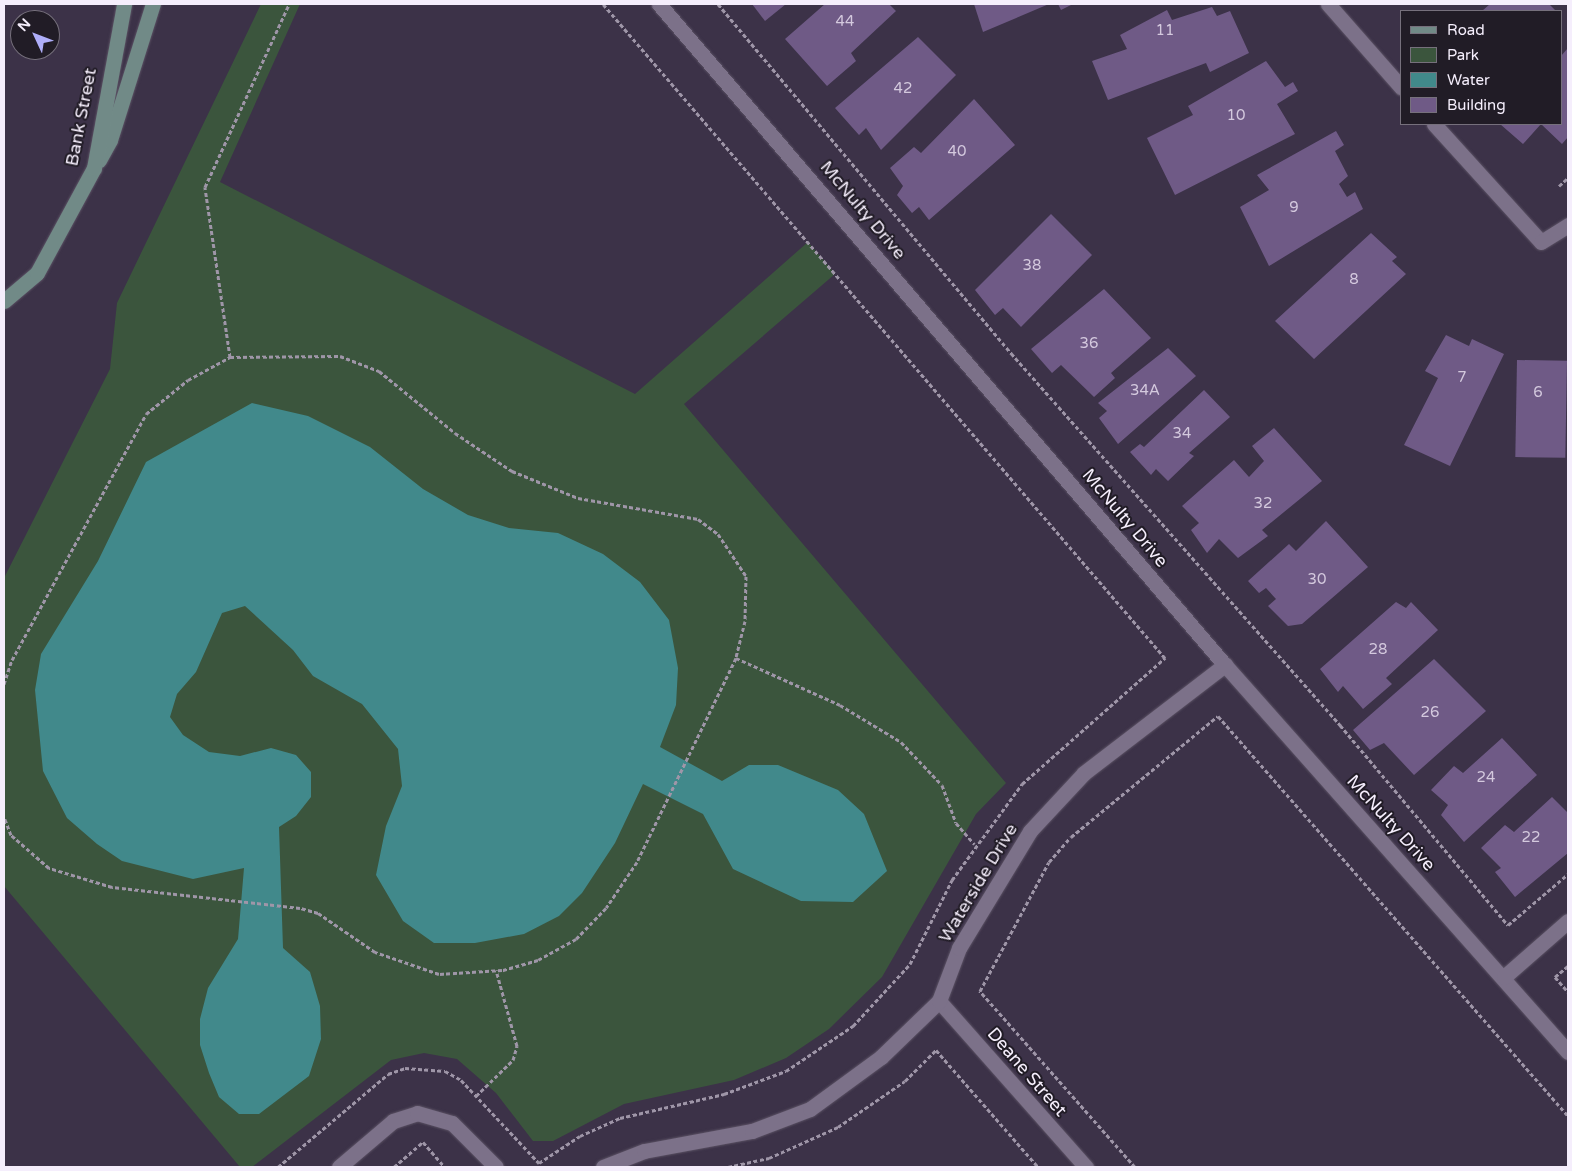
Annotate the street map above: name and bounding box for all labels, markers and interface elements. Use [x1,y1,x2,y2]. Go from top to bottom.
north arrow [10,10,60,60]
legend [1400,10,1562,125]
house number: 44 [836,13,854,31]
text: N [14,15,34,35]
text: Road [1447,21,1485,39]
house number: 11 [1156,22,1174,40]
text: Park [1447,46,1479,64]
street label: Bank Street [61,66,101,168]
text: Water [1447,71,1490,89]
house number: 42 [894,80,912,98]
text: Building [1447,96,1506,114]
house number: 10 [1227,107,1245,125]
house number: 40 [948,143,966,161]
street label: McNulty Drive [816,156,910,264]
house number: 9 [1289,199,1299,217]
house number: 38 [1023,257,1041,275]
house number: 8 [1349,271,1359,289]
house number: 36 [1080,335,1098,353]
house number: 7 [1457,369,1467,387]
house number: 34A [1130,382,1160,400]
house number: 6 [1533,384,1543,402]
house number: 34 [1173,425,1191,443]
street label: McNulty Drive [1078,464,1172,572]
house number: 32 [1254,495,1272,513]
house number: 30 [1308,571,1326,589]
house number: 28 [1369,641,1387,659]
house number: 26 [1421,704,1439,722]
house number: 24 [1477,769,1495,787]
street label: McNulty Drive [1342,770,1440,876]
street label: Waterside Drive [934,820,1022,946]
house number: 22 [1522,829,1540,847]
street label: Deane Street [983,1023,1071,1121]

